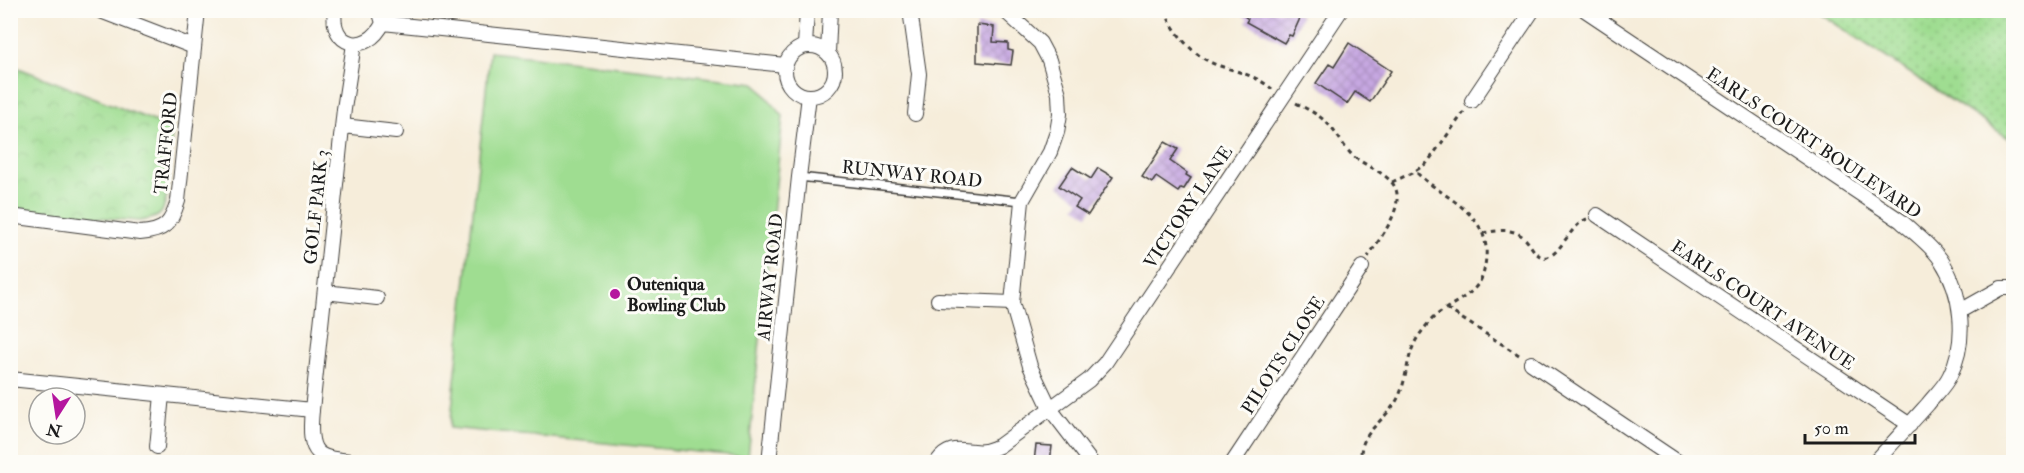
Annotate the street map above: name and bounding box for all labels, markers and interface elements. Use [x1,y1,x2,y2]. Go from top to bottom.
street label: EARLS COURT BOULEVARD [1702,63,1926,224]
street label: TRAFFORD [150,91,183,195]
street label: VICTORY LANE [1139,141,1238,273]
street label: GOLF PARK 3 [299,149,334,266]
street label: RUNWAY ROAD [841,156,983,193]
street label: AIRWAY ROAD [752,212,789,343]
street label: EARLS COURT AVENUE [1666,235,1859,376]
place label: Outeniqua Bowling Club [627,273,726,317]
marker: Outeniqua Bowling Club [608,287,622,301]
street label: PILOTS CLOSE [1237,292,1330,419]
north arrow [27,386,87,446]
scale bar [1805,407,1914,445]
text: 50 m [1814,417,1849,440]
text: N [44,418,64,441]

